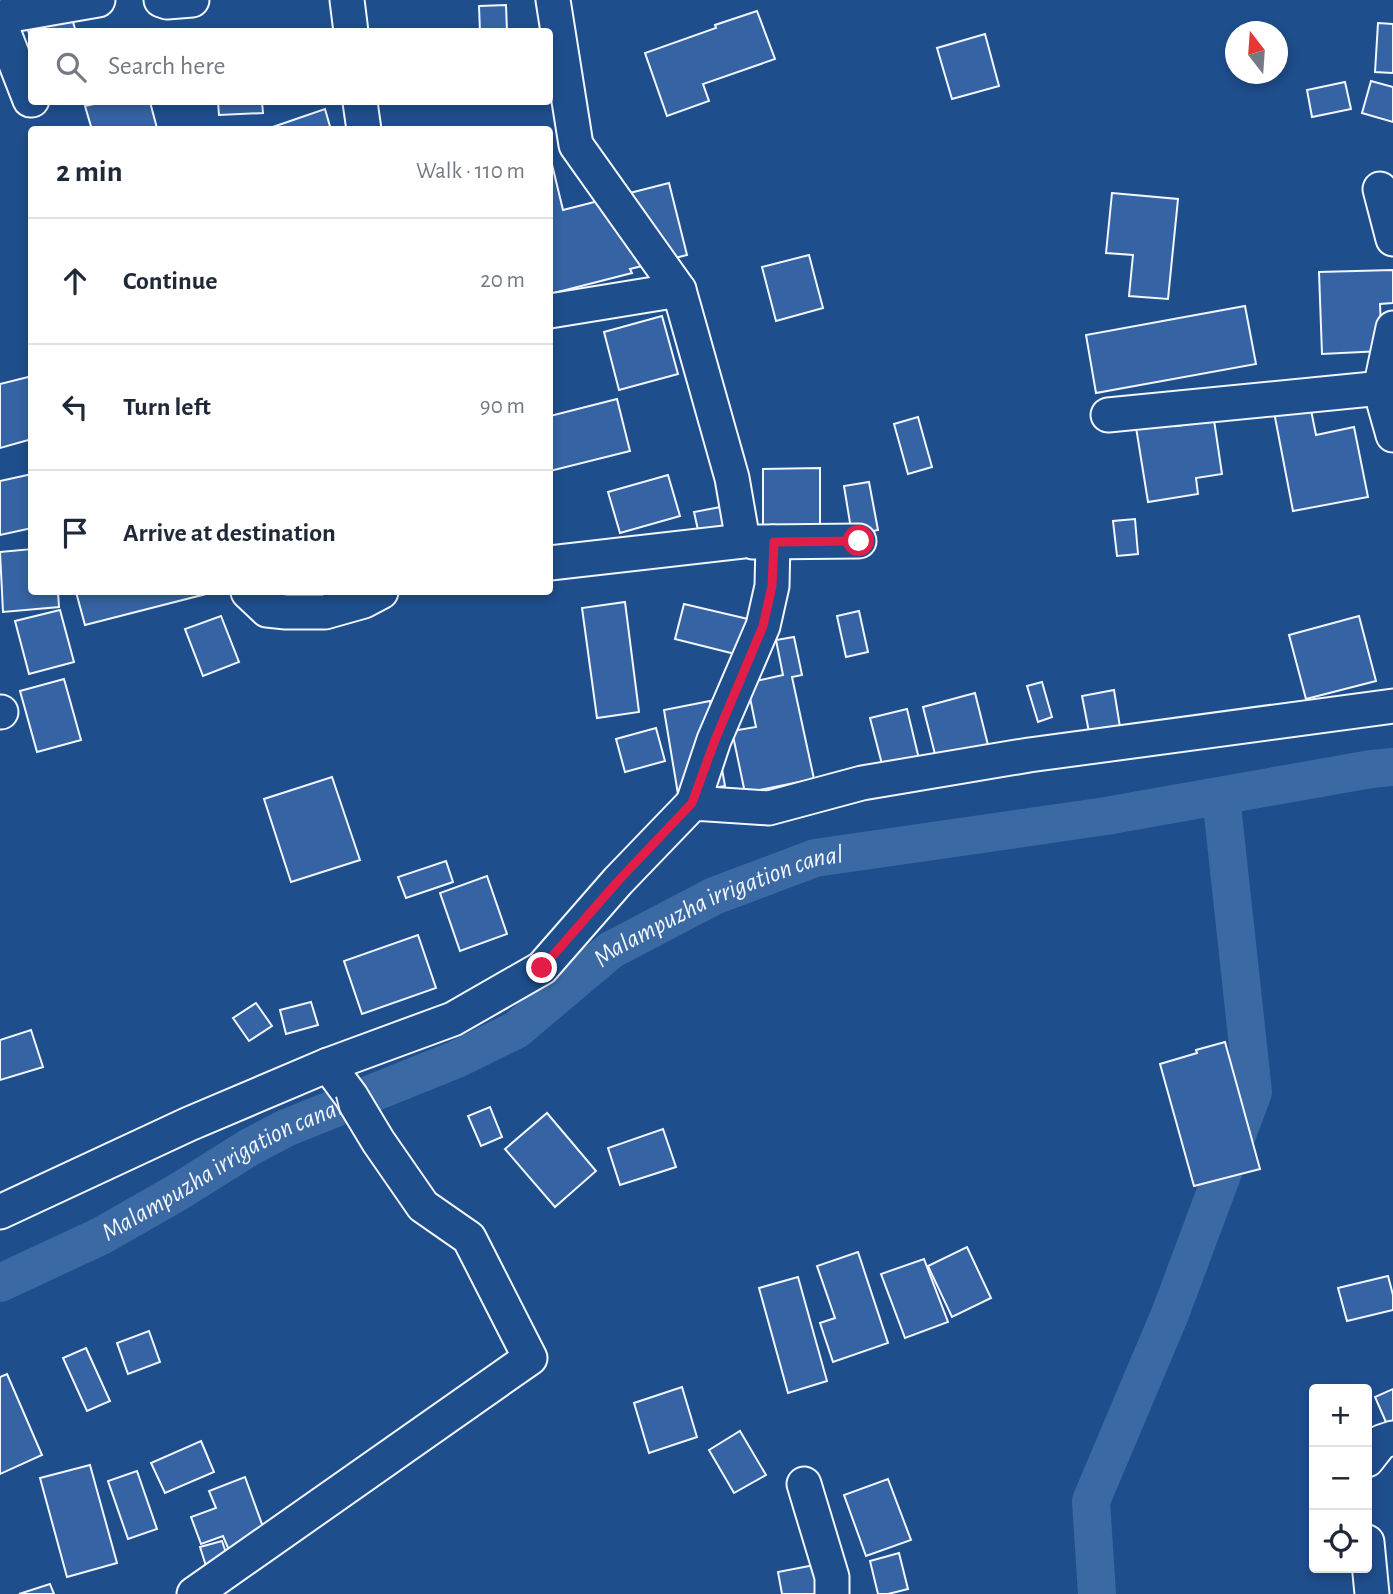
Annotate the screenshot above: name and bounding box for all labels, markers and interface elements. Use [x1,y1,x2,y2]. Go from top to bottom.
north arrow [1225,21,1288,84]
search box [28,28,553,105]
icon: search [52,48,90,86]
text: Search here [108,53,226,79]
text: 2 min [56,157,123,187]
text: Walk · 110 m [416,160,525,183]
icon: ahead [56,262,94,300]
text: Continue [123,268,218,294]
text: 20 m [480,269,525,292]
icon: left [56,388,94,426]
text: Turn left [123,394,211,420]
text: 90 m [480,395,525,418]
icon: arrive [56,514,94,552]
text: Arrive at destination [123,520,336,546]
route start [843,525,874,556]
water label: Malampuzha irrigation canal [588,841,845,972]
route end [526,952,557,983]
water label: Malampuzha irrigation canal [97,1094,346,1246]
map controls [1309,1384,1372,1573]
button: + [1309,1384,1372,1447]
button: − [1309,1447,1372,1510]
button: locate [1309,1510,1372,1573]

